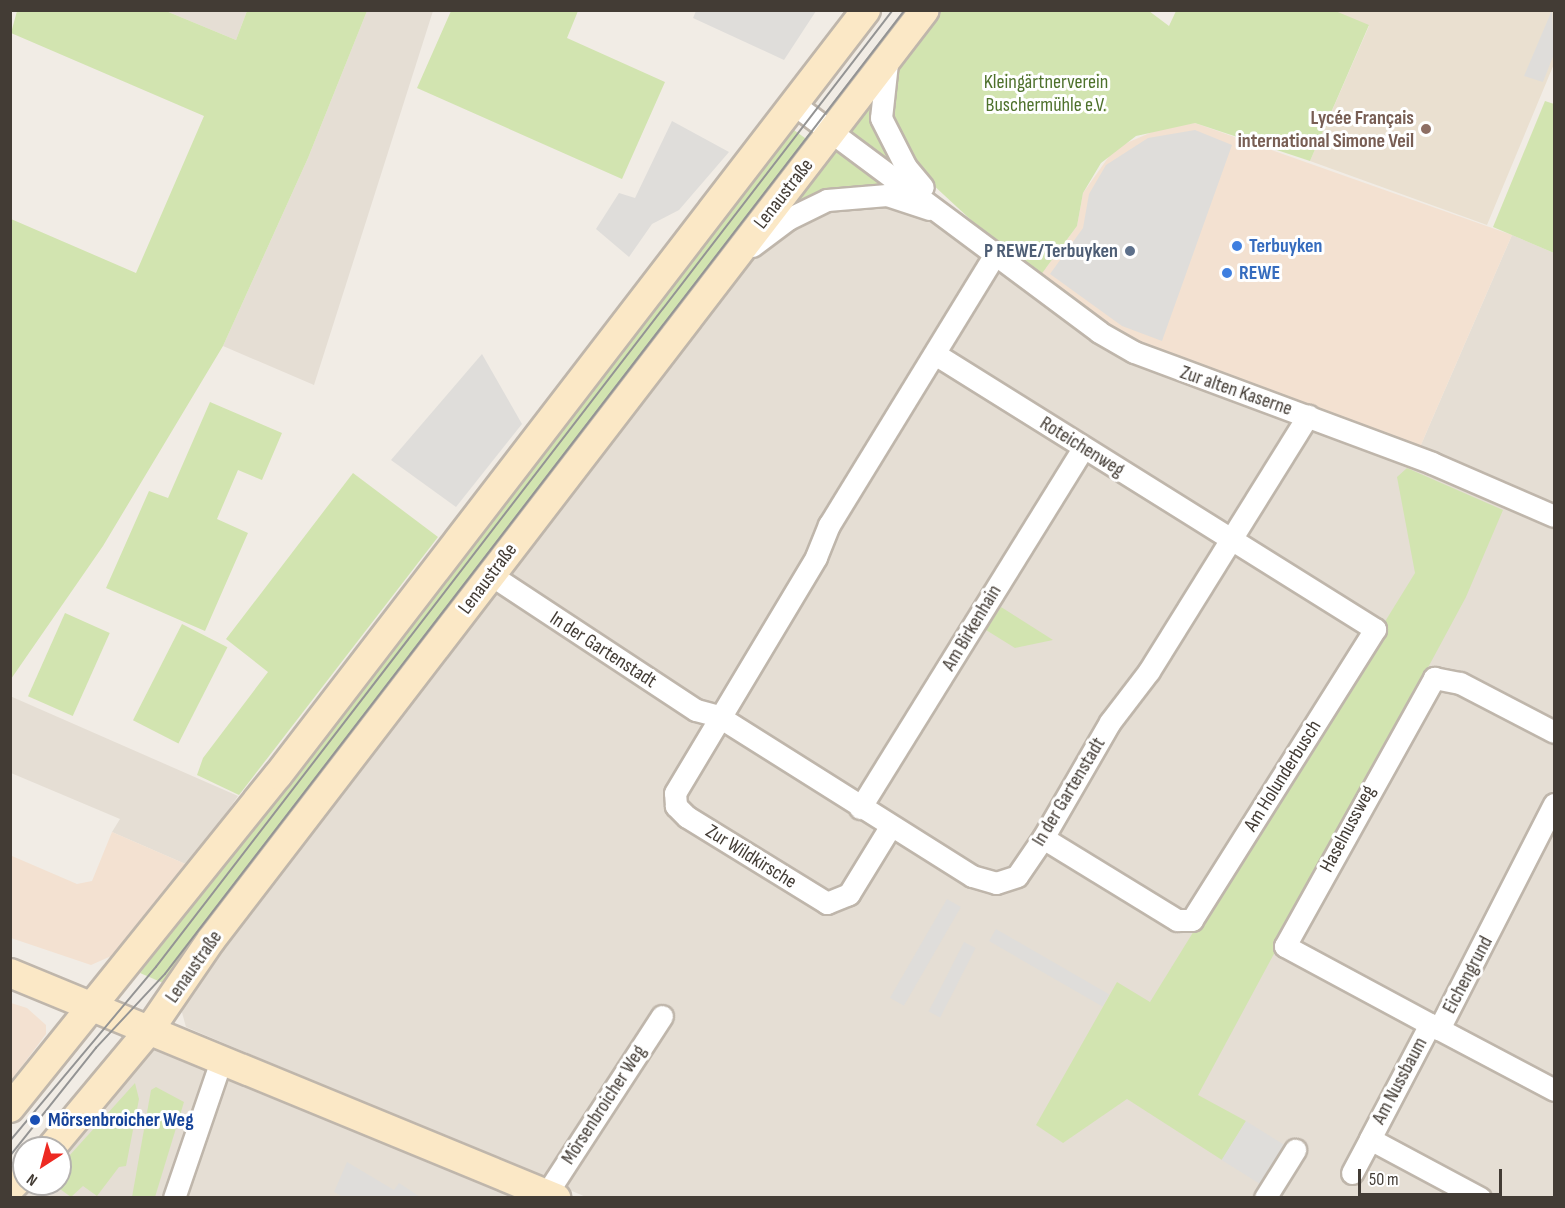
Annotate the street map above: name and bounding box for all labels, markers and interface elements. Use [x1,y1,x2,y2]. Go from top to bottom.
park label: Kleingärtnerverein Buschermühle e.V. [984,71,1108,118]
place label: Lycée Français international Simone Veil [1238,106,1414,153]
marker: Lycée Français international Simone Veil [1419,122,1433,136]
street label: Lenaustraße [749,154,819,234]
place label: Terbuyken [1249,234,1322,258]
place label: P REWE/Terbuyken [984,239,1118,263]
marker: Terbuyken [1230,239,1244,253]
marker: P REWE/Terbuyken [1123,244,1137,258]
place label: REWE [1239,261,1280,285]
marker: REWE [1220,266,1234,280]
street label: Zur alten Kaserne [1177,361,1295,421]
street label: Roteichenweg [1035,412,1129,482]
street label: Lenaustraße [454,539,522,619]
street label: Am Birkenhain [937,581,1007,675]
street label: In der Gartenstadt [545,607,661,693]
street label: Am Holunderbusch [1239,716,1327,836]
street label: In der Gartenstadt [1027,733,1111,851]
street label: Haselnussweg [1315,781,1381,877]
street label: Zur Wildkirsche [701,820,801,894]
street label: Lenaustraße [160,926,228,1008]
street label: Eichengrund [1438,932,1498,1018]
street label: Am Nussbaum [1367,1033,1433,1129]
street label: Mörsenbroicher Weg [557,1041,651,1169]
place label: Mörsenbroicher Weg [48,1108,194,1132]
marker: Mörsenbroicher Weg [26,1111,44,1129]
north arrow [12,1136,72,1196]
scale bar [1361,1157,1505,1195]
text: N [23,1169,41,1190]
text: 50 m [1369,1169,1399,1190]

